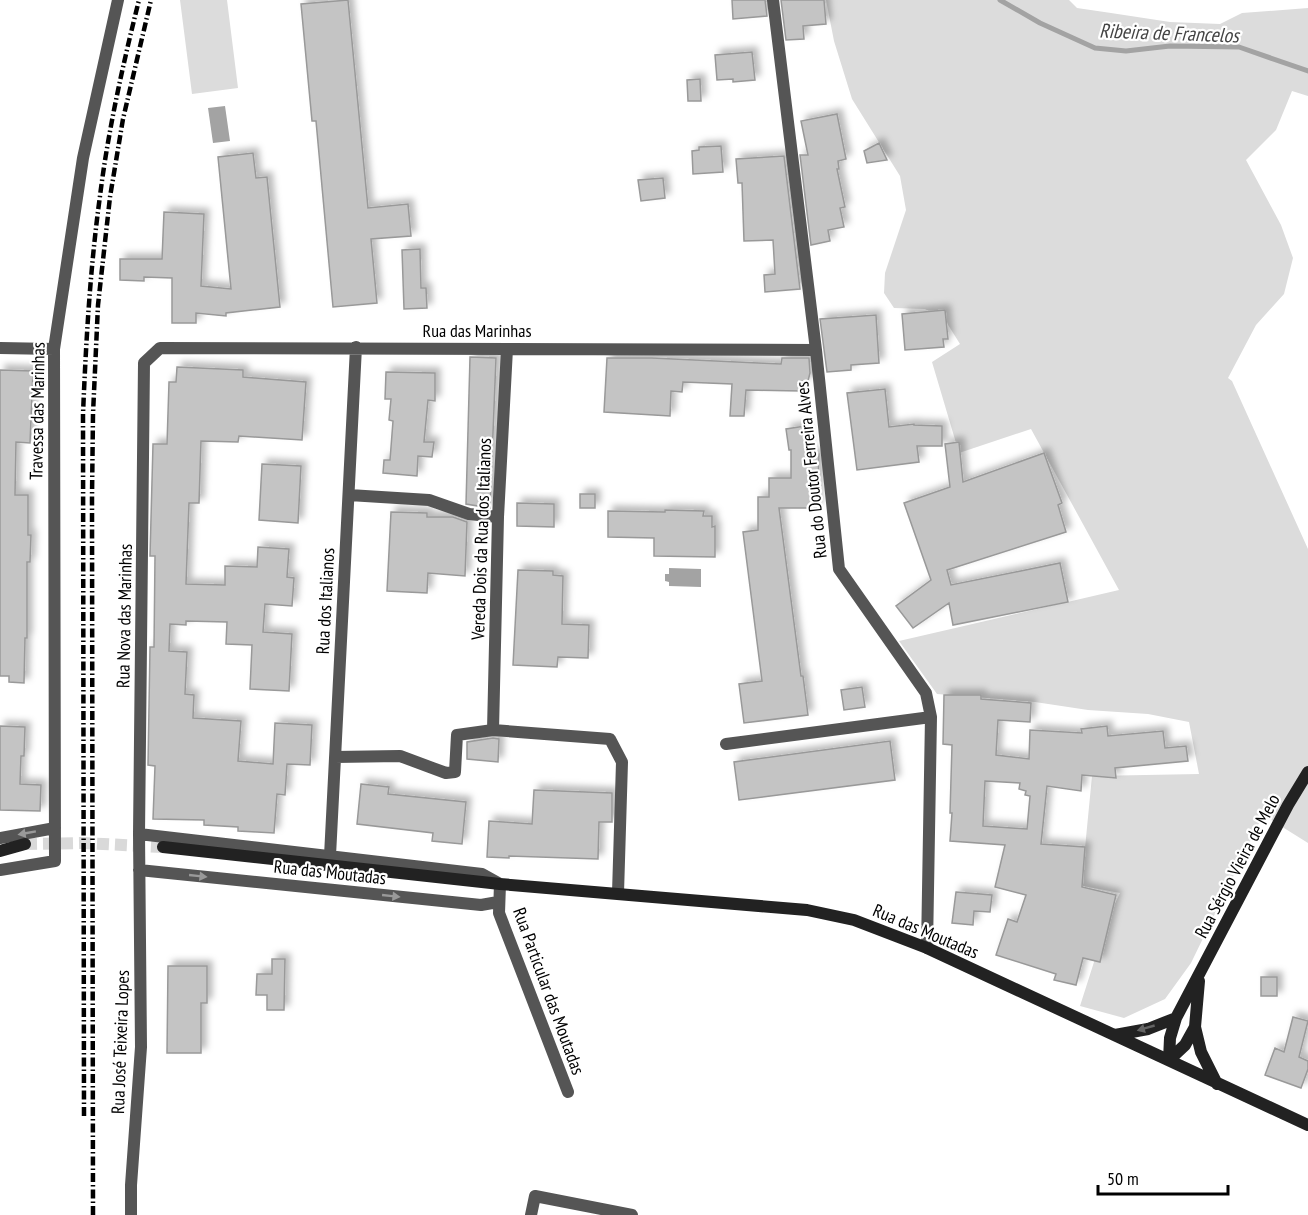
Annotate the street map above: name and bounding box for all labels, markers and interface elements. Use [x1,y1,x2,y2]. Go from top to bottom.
water label: Ribeira de Francelos [1099,18,1242,49]
street label: Rua das Marinhas [423,319,531,342]
street label: Travessa das Marinhas [24,342,50,480]
street label: Rua do Doutor Ferreira Alves [790,380,832,560]
street label: Vereda Dois da Rua dos Italianos [466,438,496,641]
street label: Rua Nova das Marinhas [111,544,137,688]
street label: Rua dos Italianos [311,547,339,655]
street label: Rua Sérgio Vieira de Melo [1189,790,1285,942]
one-way arrow [18,829,37,838]
street label: Rua das Moutadas [273,855,387,889]
one-way arrow [188,871,207,881]
one-way arrow [382,891,401,901]
street label: Rua das Moutadas [870,898,982,964]
street label: Rua Particular das Moutadas [508,904,590,1078]
street label: Rua José Teixeira Lopes [106,970,134,1114]
one-way arrow [1137,1024,1155,1034]
scale bar [1098,1158,1228,1196]
text: 50 m [1107,1167,1139,1190]

